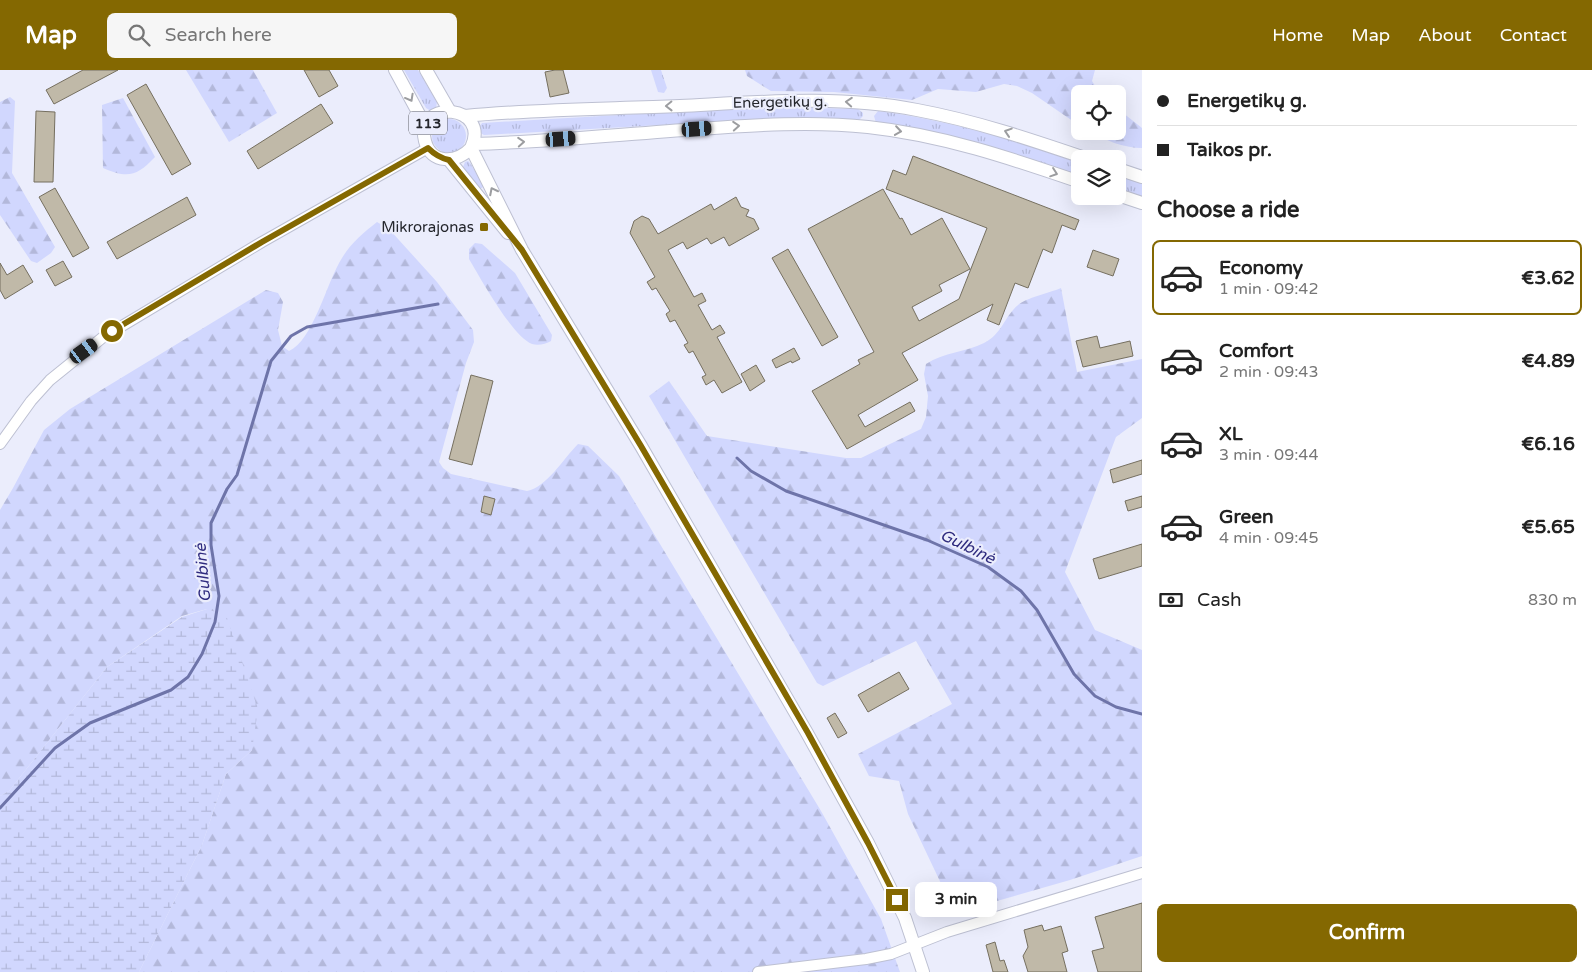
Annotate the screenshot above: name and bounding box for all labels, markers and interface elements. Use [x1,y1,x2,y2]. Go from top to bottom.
search box [107,13,457,58]
text: Map [25,21,77,50]
icon: search [125,21,153,49]
text: Search here [165,24,272,46]
text: Home [1272,24,1323,46]
text: Map [1351,24,1390,46]
text: About [1418,24,1472,46]
text: Contact [1500,24,1567,46]
map controls [1071,85,1126,205]
button: locate [1071,85,1126,140]
text: Energetikų g. [1187,90,1307,112]
street label: Energetikų g. [733,92,827,112]
one-way arrow [404,93,414,102]
one-way arrow [845,97,853,108]
one-way arrow [665,101,673,111]
road number: 113 [409,112,447,134]
car [681,120,712,138]
one-way arrow [732,121,740,132]
one-way arrow [894,125,902,136]
one-way arrow [1005,128,1013,138]
car [545,130,576,148]
one-way arrow [518,137,526,148]
text: Taikos pr. [1187,139,1272,161]
button: layers [1071,150,1126,205]
one-way arrow [1050,167,1058,177]
one-way arrow [489,187,499,196]
text: Choose a ride [1157,197,1300,223]
place label: Mikrorajonas [381,218,474,236]
marker: Mikrorajonas [478,221,490,233]
icon: car [1159,255,1204,300]
text: Economy [1219,257,1303,279]
text: €3.62 [1521,267,1575,289]
text: 1 min · 09:42 [1219,279,1318,299]
route start [101,320,123,342]
car [67,336,100,366]
icon: car [1159,338,1204,383]
text: Comfort [1219,340,1293,362]
text: €4.89 [1521,350,1575,372]
text: 2 min · 09:43 [1219,362,1318,382]
icon: car [1159,421,1204,466]
text: XL [1219,423,1243,445]
text: €6.16 [1521,433,1575,455]
text: 3 min · 09:44 [1219,445,1318,465]
icon: car [1159,504,1204,549]
text: Green [1219,506,1273,528]
text: €5.65 [1521,516,1575,538]
water label: Gulbinė [937,525,999,569]
text: 4 min · 09:45 [1219,528,1318,548]
water label: Gulbinė [190,542,216,603]
icon: cash [1157,586,1185,614]
text: Cash [1197,589,1242,611]
text: 830 m [1528,590,1577,610]
callout: 3 min [914,882,997,918]
route end [886,889,908,911]
text: 3 min [935,889,977,909]
button: Confirm [1157,904,1577,962]

